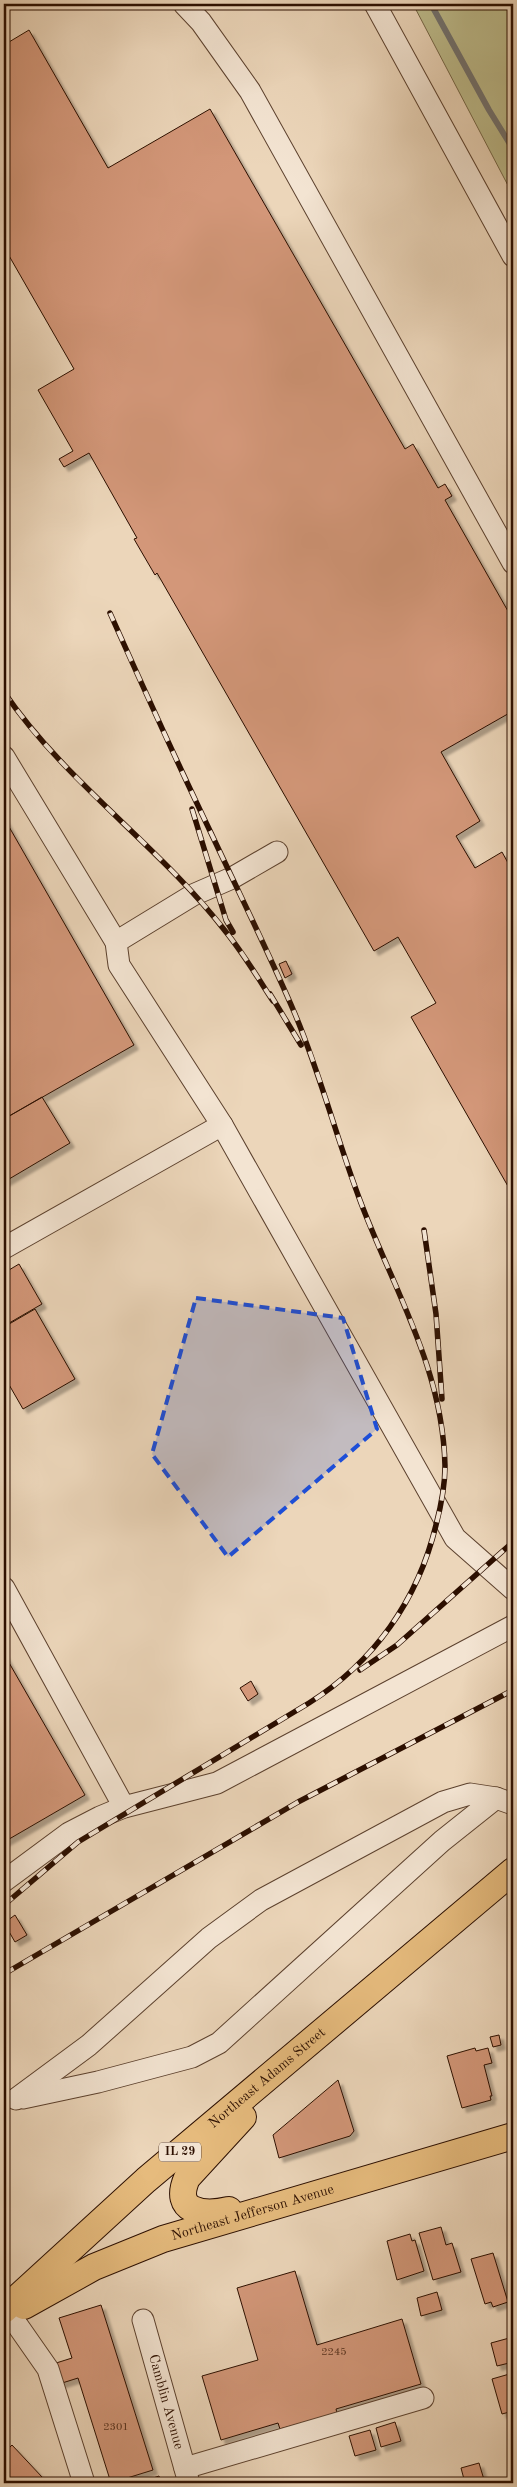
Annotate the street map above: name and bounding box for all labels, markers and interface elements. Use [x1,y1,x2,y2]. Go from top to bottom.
street label: Northeast Adams Street [206,2025,328,2131]
road number: IL 29 [159,2142,201,2162]
street label: Northeast Jefferson Avenue [170,2182,336,2243]
house number: 2245 [321,2347,347,2358]
street label: Camblin Avenue [146,2353,186,2451]
house number: 2301 [103,2422,129,2433]

